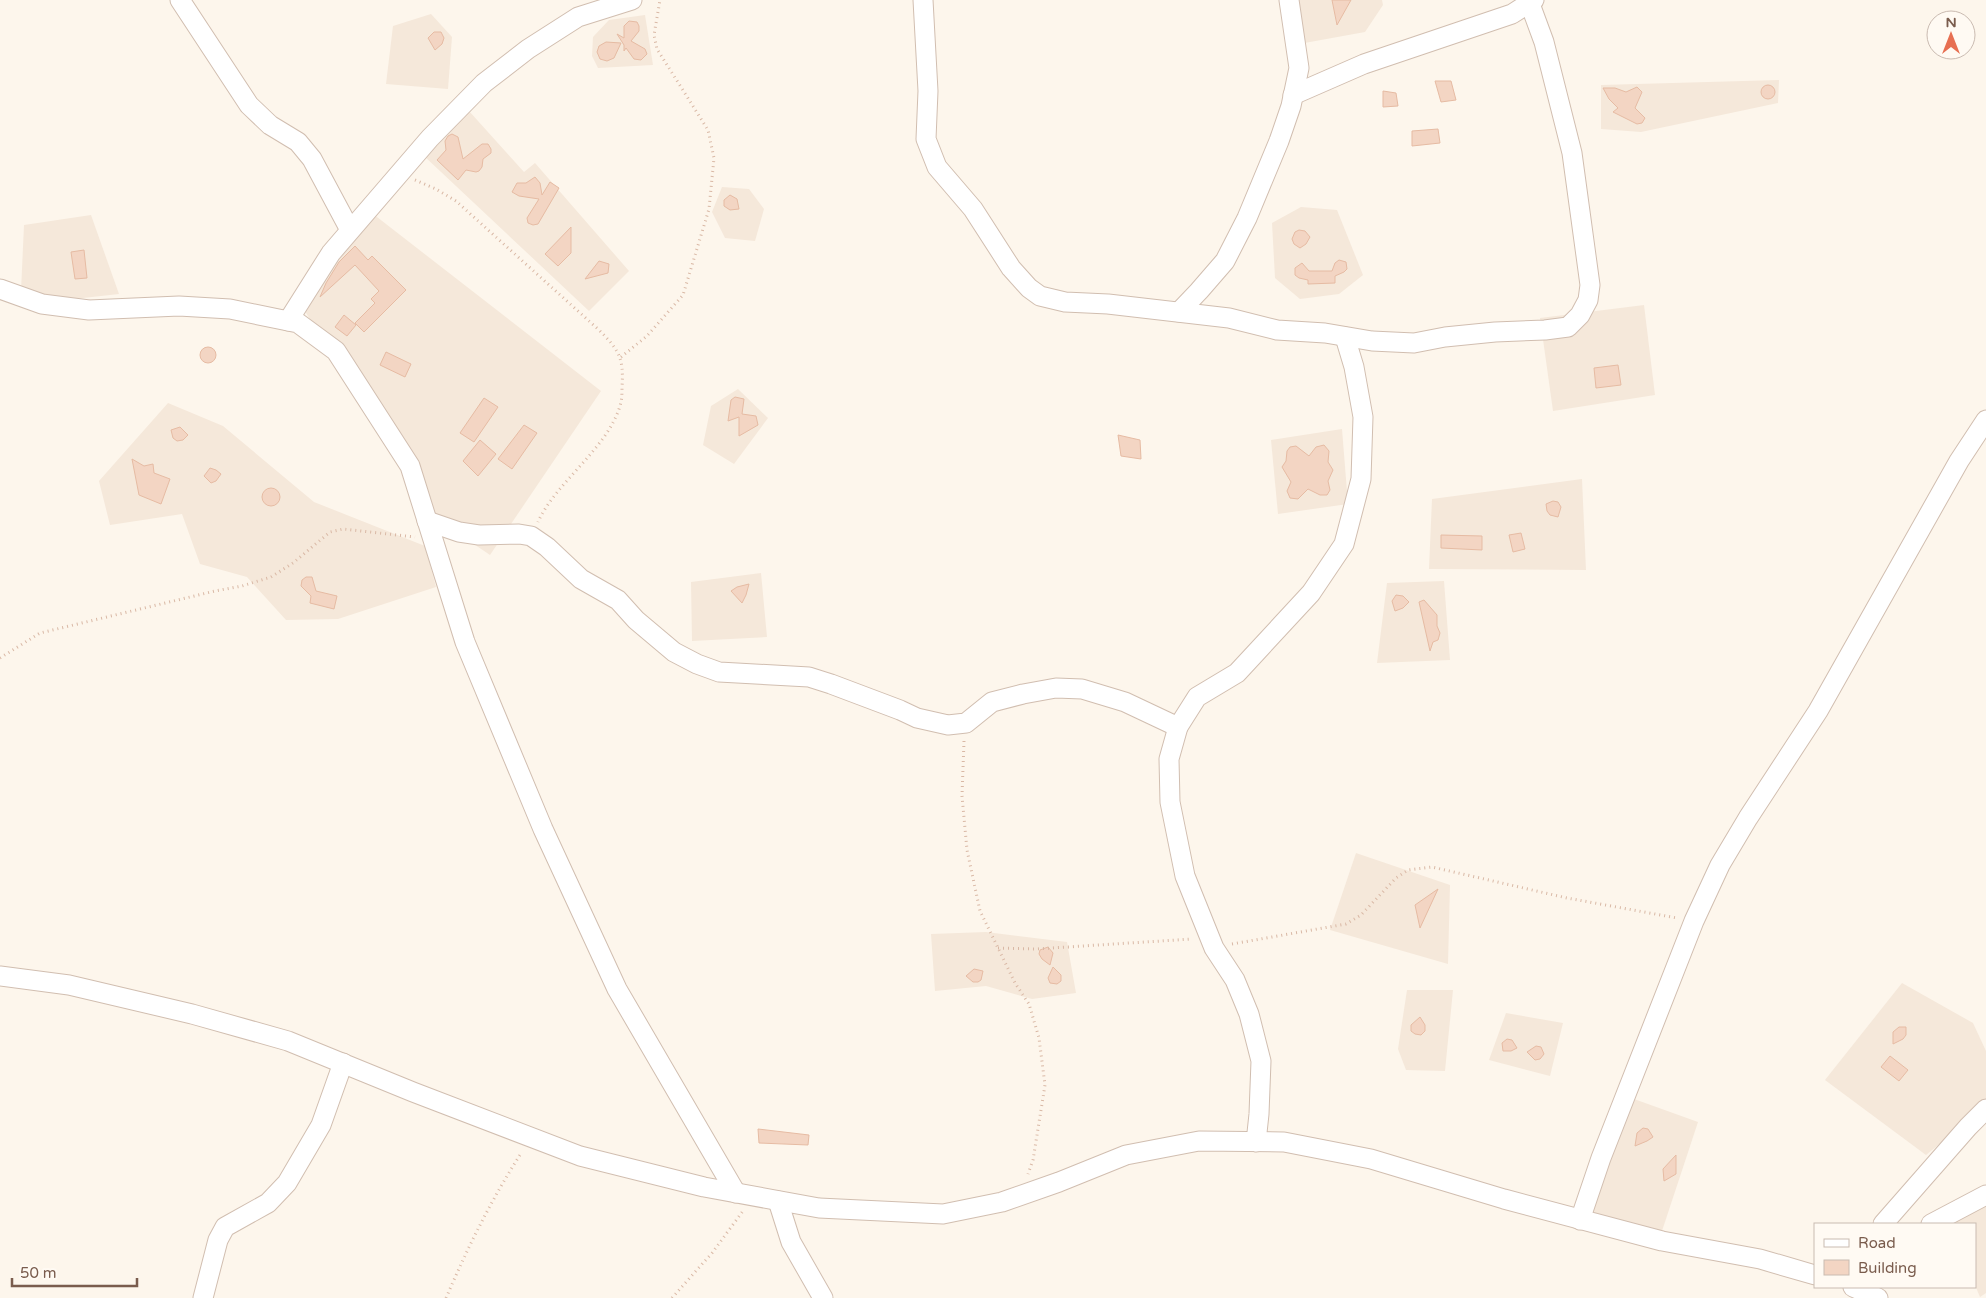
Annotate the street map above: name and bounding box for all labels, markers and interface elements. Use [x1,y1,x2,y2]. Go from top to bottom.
north arrow [1926,10,1976,60]
text: N [1945,14,1957,31]
legend [1814,1223,1976,1288]
text: Road [1858,1234,1896,1252]
scale bar [12,1256,138,1288]
text: Building [1858,1259,1917,1277]
text: 50 m [20,1264,57,1282]

